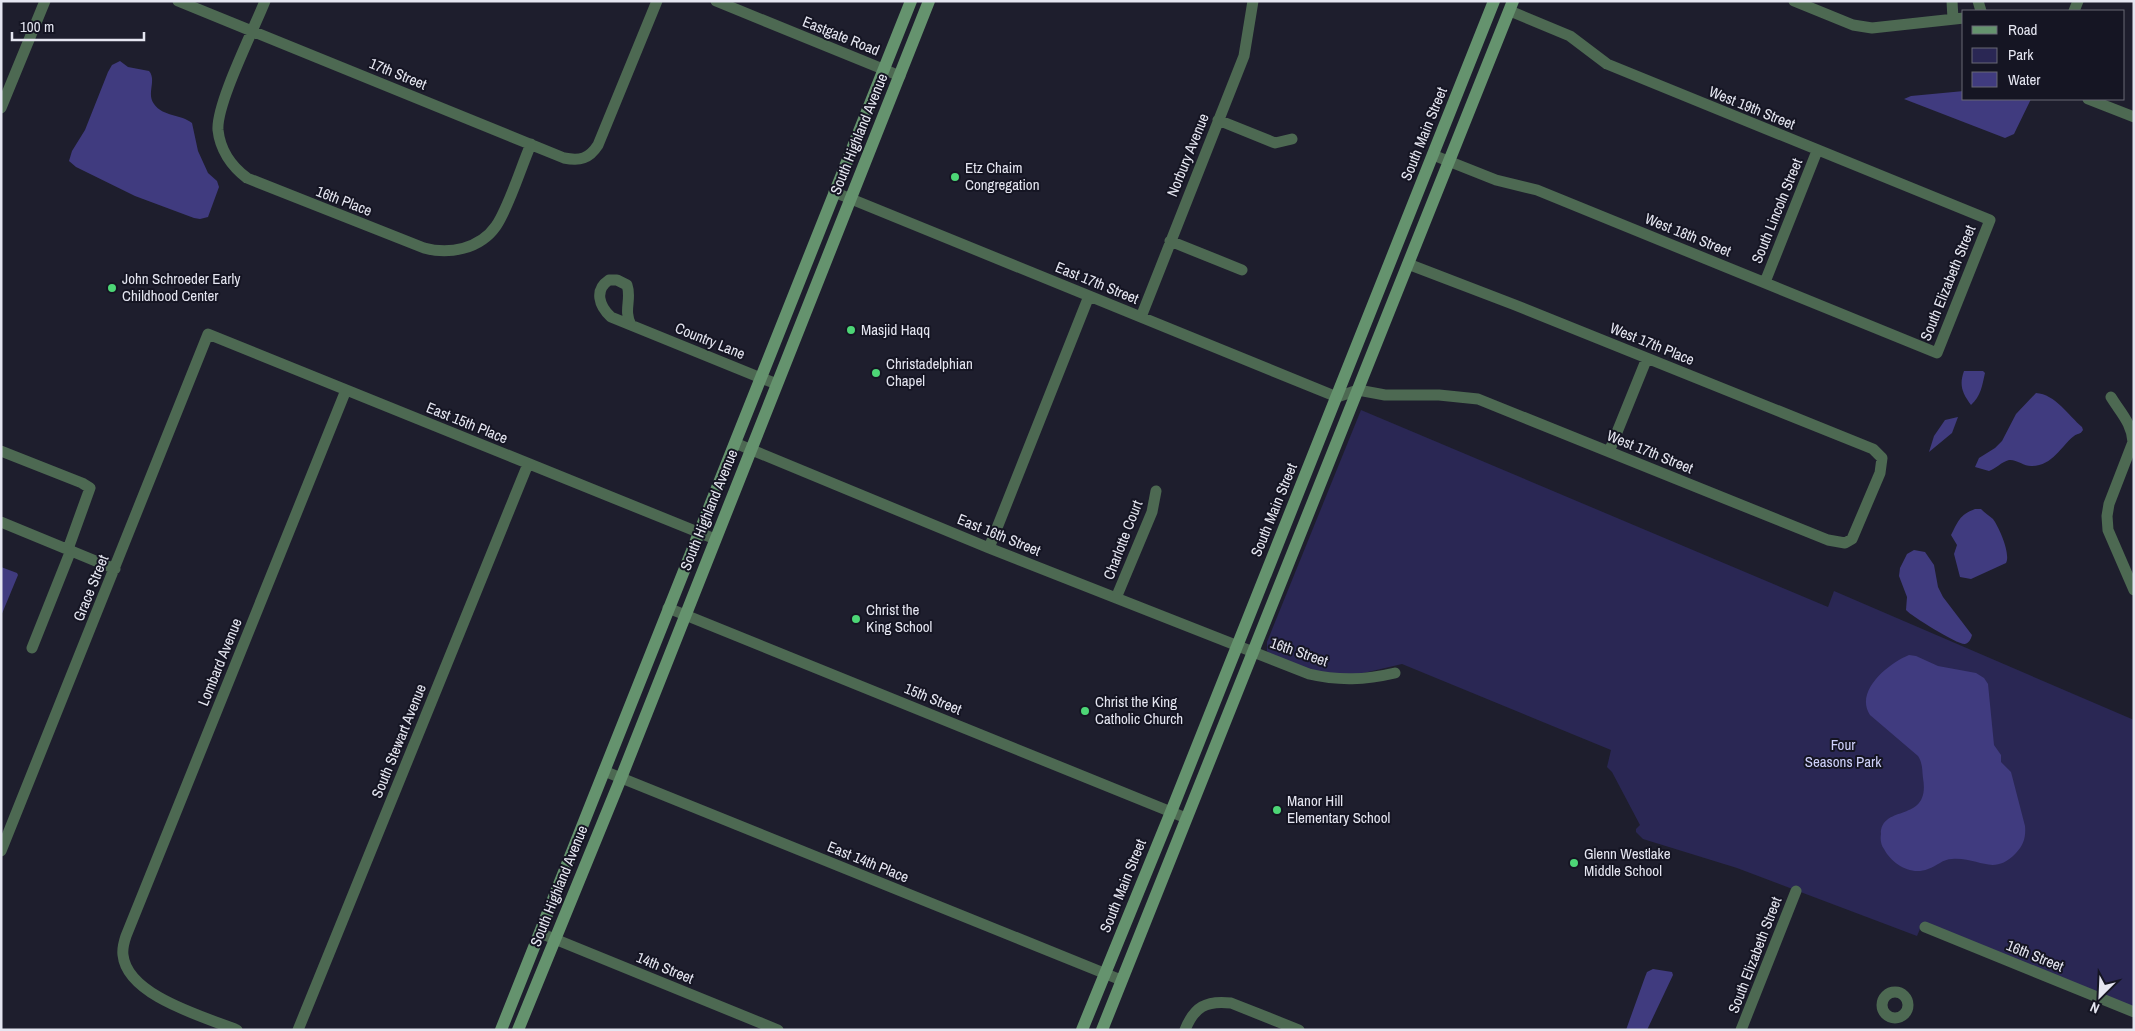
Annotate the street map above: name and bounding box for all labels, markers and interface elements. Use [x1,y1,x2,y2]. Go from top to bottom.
scale bar [12,10,145,42]
legend [1962,10,2125,100]
street label: Eastgate Road [800,11,883,61]
text: 100 m [20,16,54,37]
text: Road [2008,19,2037,40]
text: Park [2008,44,2034,65]
street label: 17th Street [366,53,431,95]
text: Water [2008,69,2040,90]
street label: South Highland Avenue [825,70,893,198]
street label: West 19th Street [1706,81,1799,135]
street label: South Main Street [1395,83,1452,184]
street label: Norbury Avenue [1161,110,1214,200]
street label: South Lincoln Street [1746,155,1807,266]
place label: Etz Chaim Congregation [965,157,1040,195]
marker: Etz Chaim Congregation [949,171,961,183]
street label: 16th Place [313,180,375,221]
street label: West 18th Street [1642,208,1735,262]
street label: South Elizabeth Street [1915,221,1981,344]
street label: East 17th Street [1052,256,1143,309]
place label: John Schroeder Early Childhood Center [122,268,241,306]
marker: John Schroeder Early Childhood Center [106,282,118,294]
street label: Country Lane [672,317,748,364]
street label: West 17th Place [1607,317,1698,370]
place label: Masjid Haqq [861,319,930,340]
marker: Masjid Haqq [845,324,857,336]
place label: Christadelphian Chapel [886,353,973,391]
marker: Christadelphian Chapel [870,367,882,379]
street label: East 15th Place [423,397,511,448]
street label: West 17th Street [1604,425,1697,479]
street label: South Highland Avenue [675,446,743,574]
street label: South Main Street [1245,459,1302,560]
street label: Charlotte Court [1098,497,1147,583]
street label: East 16th Street [954,508,1045,561]
street label: Grace Street [68,551,114,624]
place label: Christ the King School [866,599,932,637]
marker: Christ the King School [850,613,862,625]
street label: Lombard Avenue [192,615,247,709]
street label: 16th Street [1267,632,1332,671]
street label: 15th Street [901,678,966,720]
street label: South Stewart Avenue [366,680,431,801]
place label: Christ the King Catholic Church [1095,691,1183,729]
marker: Christ the King Catholic Church [1079,705,1091,717]
park label: Four Seasons Park [1805,734,1882,772]
place label: Manor Hill Elementary School [1287,790,1390,828]
marker: Manor Hill Elementary School [1271,804,1283,816]
street label: South Highland Avenue [525,822,593,950]
street label: South Main Street [1094,835,1151,936]
street label: East 14th Place [824,836,912,887]
place label: Glenn Westlake Middle School [1584,843,1671,881]
marker: Glenn Westlake Middle School [1568,857,1580,869]
street label: South Elizabeth Street [1723,893,1787,1016]
street label: 16th Street [2003,935,2068,977]
street label: 14th Street [633,947,698,989]
north arrow [2075,971,2125,1021]
text: N [2087,998,2102,1018]

